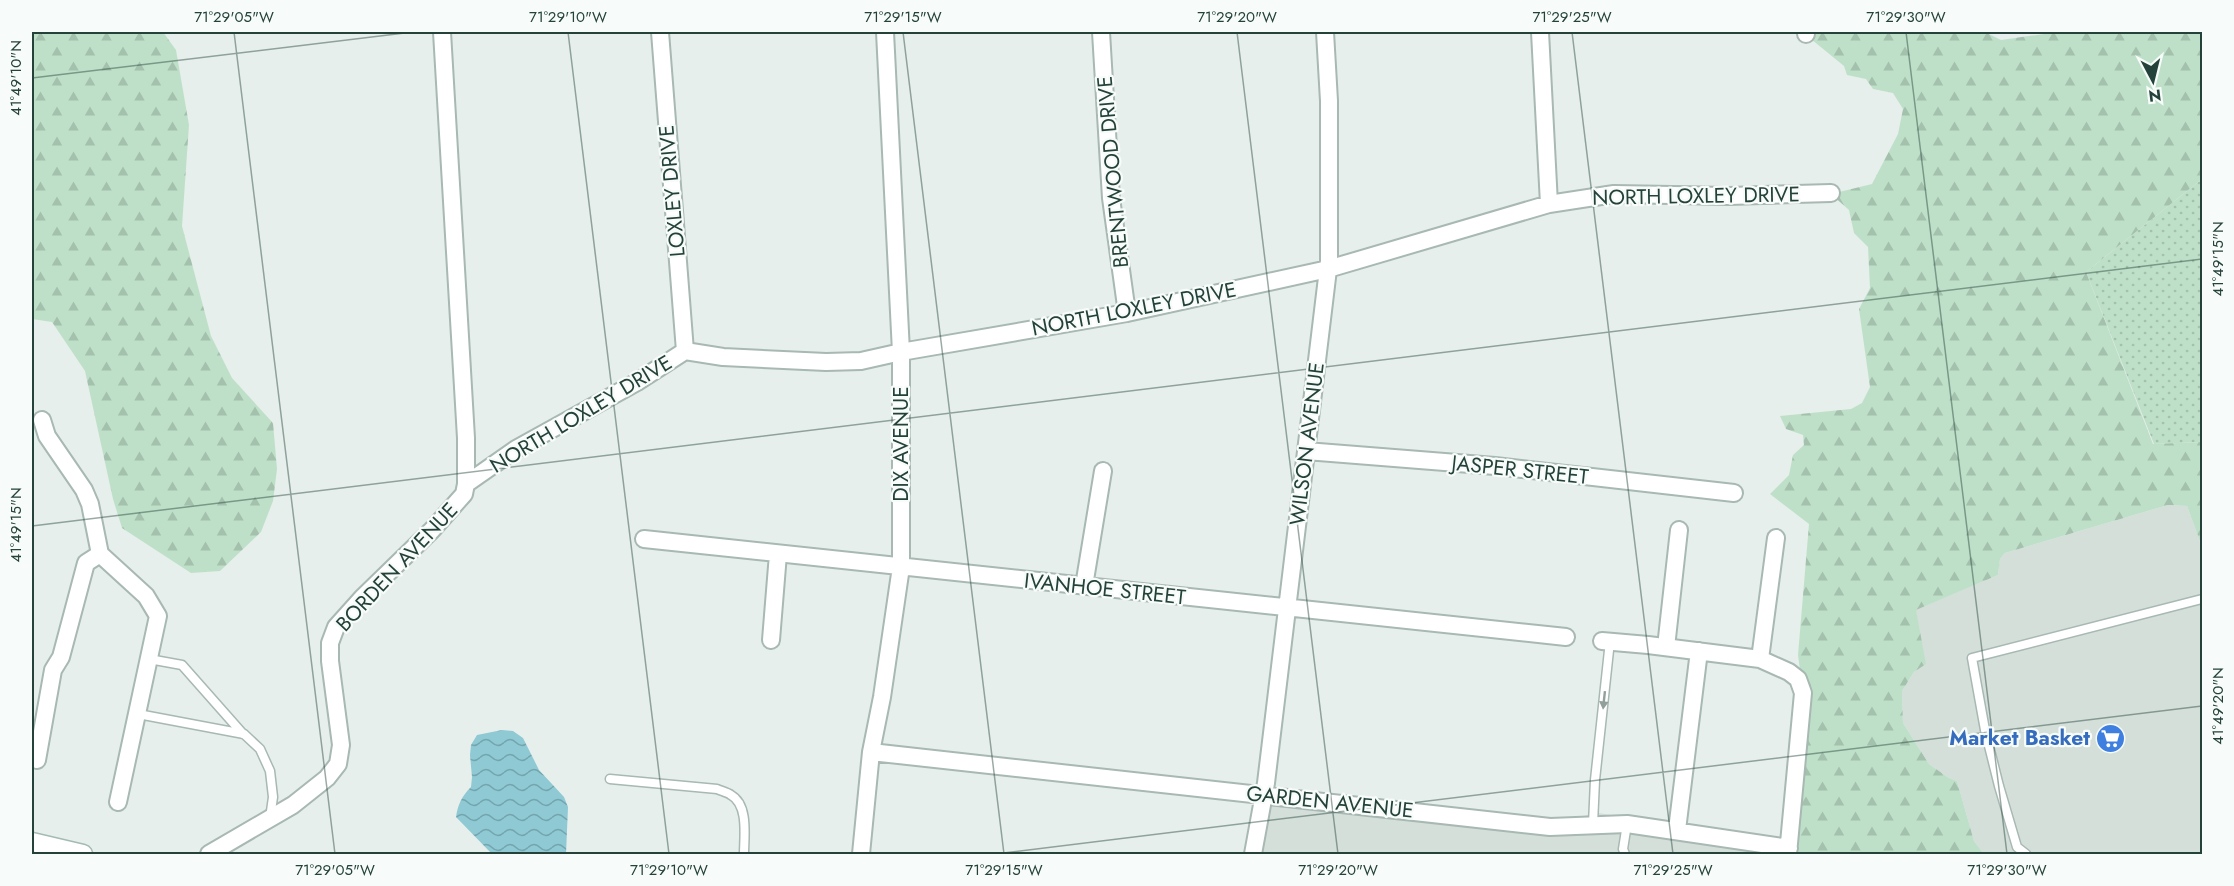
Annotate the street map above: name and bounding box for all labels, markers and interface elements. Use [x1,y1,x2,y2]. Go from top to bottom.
text: 71°29'05"W [194,6,274,28]
text: 71°29'10"W [529,6,607,28]
text: 71°29'15"W [864,6,942,28]
text: 71°29'20"W [1197,6,1277,28]
text: 71°29'25"W [1532,6,1612,28]
text: 71°29'30"W [1866,6,1946,28]
text: 41°49'10"N [5,40,27,116]
north arrow [2123,51,2183,111]
street label: BRENTWOOD DRIVE [1090,75,1136,269]
text: N [2147,83,2162,108]
street label: LOXLEY DRIVE [651,124,693,258]
street label: NORTH LOXLEY DRIVE [1592,179,1800,213]
text: 41°49'15"N [2207,221,2229,297]
street label: NORTH LOXLEY DRIVE [1029,274,1239,344]
street label: NORTH LOXLEY DRIVE [484,348,678,480]
street label: WILSON AVENUE [1282,361,1332,527]
street label: DIX AVENUE [886,386,916,502]
street label: JASPER STREET [1447,448,1590,492]
text: 41°49'15"N [5,487,27,563]
street label: BORDEN AVENUE [329,496,465,638]
street label: IVANHOE STREET [1023,566,1188,612]
text: 41°49'20"N [2207,667,2229,745]
one-way arrow [1599,690,1609,709]
supermarket icon: Market Basket [2095,722,2127,754]
place label: Market Basket [1949,723,2090,753]
street label: GARDEN AVENUE [1245,778,1415,826]
text: 71°29'05"W [295,859,375,881]
text: 71°29'10"W [630,859,708,881]
text: 71°29'15"W [965,859,1043,881]
text: 71°29'20"W [1298,859,1378,881]
text: 71°29'25"W [1633,859,1713,881]
text: 71°29'30"W [1967,859,2047,881]

